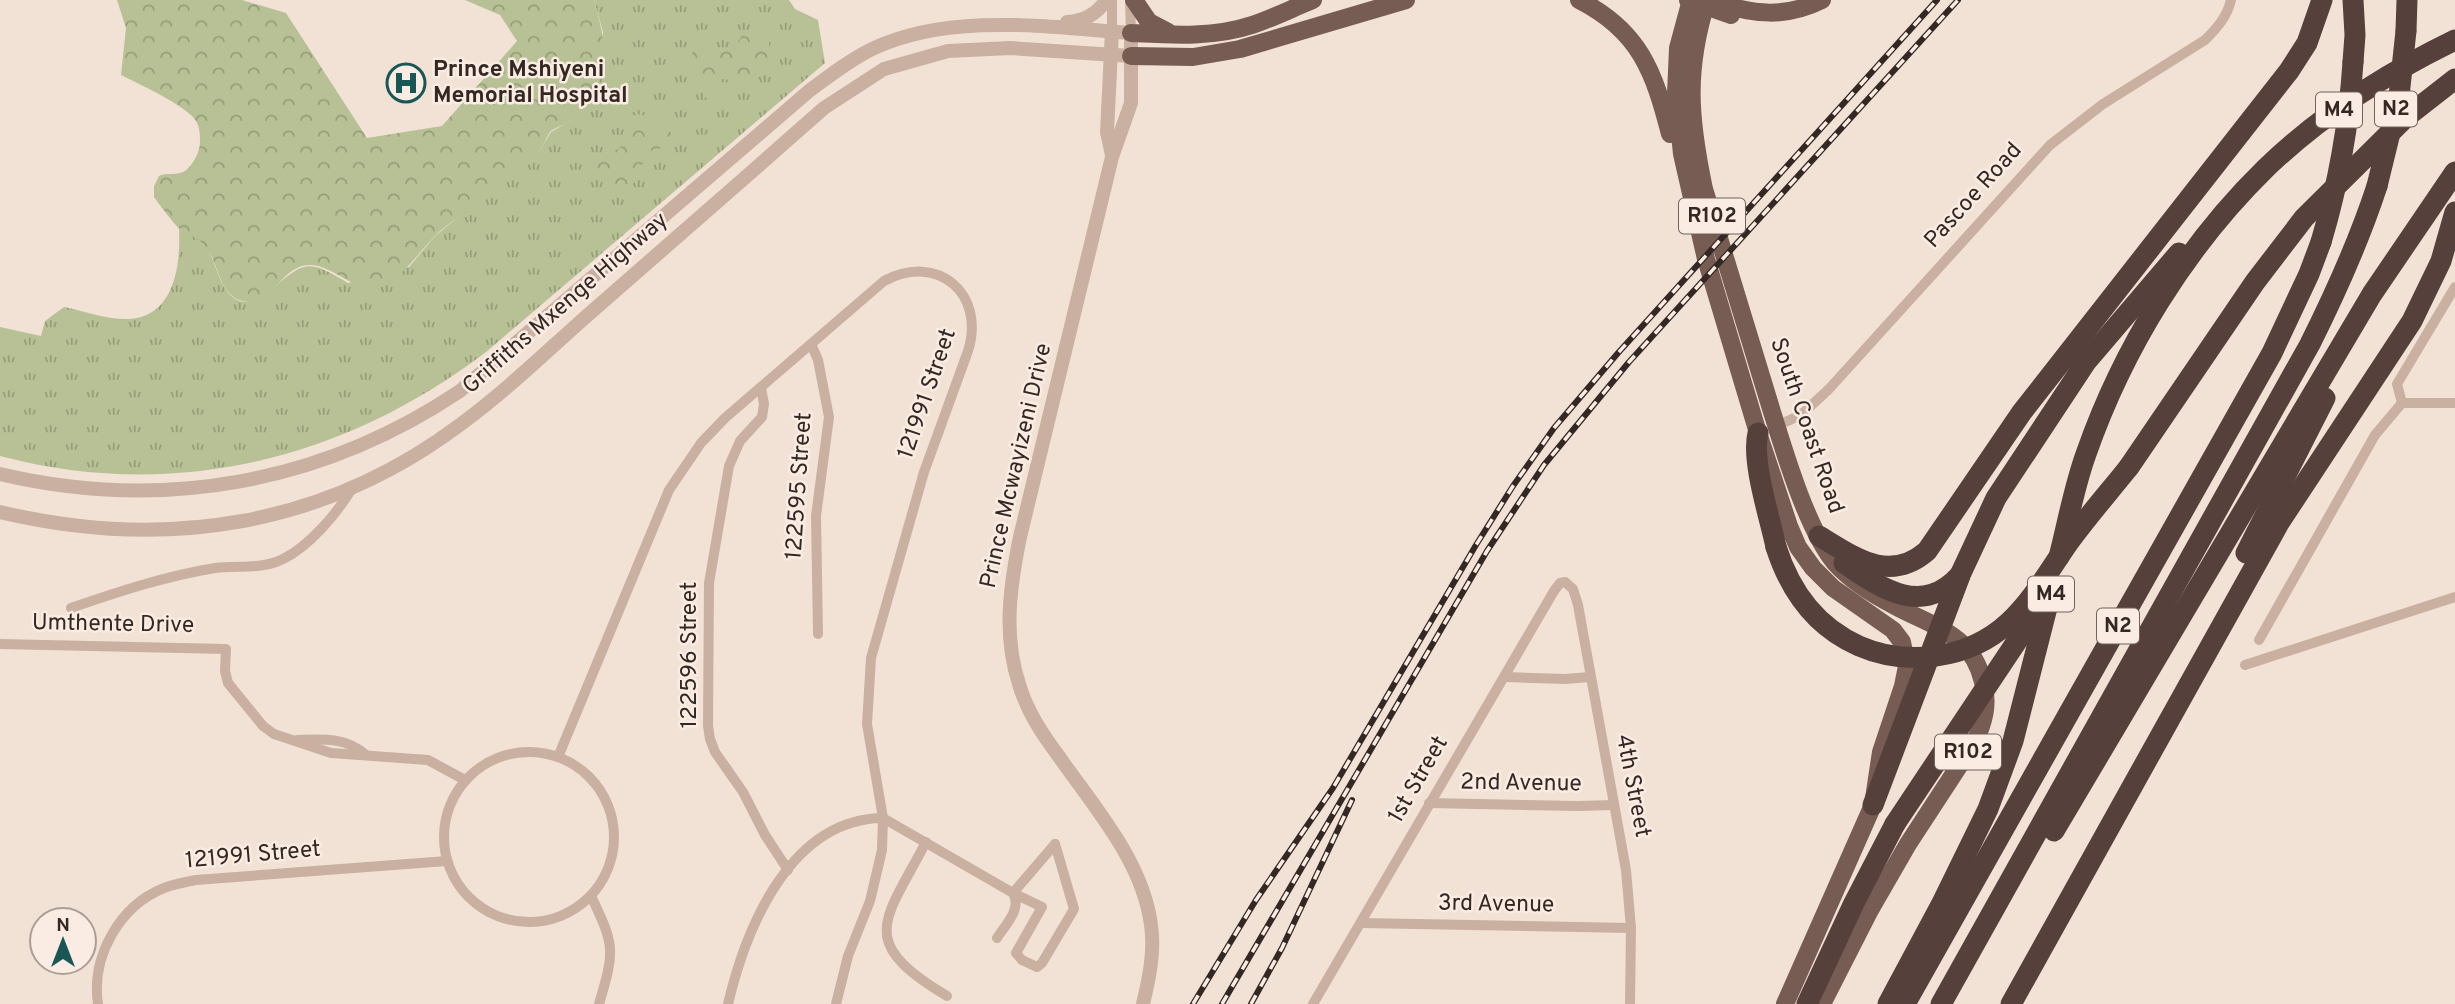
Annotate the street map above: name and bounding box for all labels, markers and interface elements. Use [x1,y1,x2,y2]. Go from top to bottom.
place label: Prince Mshiyeni Memorial Hospital [433,56,628,111]
hospital icon: Prince Mshiyeni Memorial Hospital [385,62,427,104]
road number: M4 [2316,92,2362,128]
road number: N2 [2375,92,2417,126]
street label: Pascoe Road [1919,137,2029,255]
road number: R102 [1679,198,1745,234]
street label: Griffiths Mxenge Highway [457,207,675,401]
street label: 121991 Street [892,325,964,463]
street label: South Coast Road [1762,334,1850,518]
street label: Prince Mcwayizeni Drive [975,341,1059,591]
street label: 122595 Street [780,411,820,561]
road number: M4 [2028,576,2074,612]
street label: 122596 Street [676,582,705,728]
road number: N2 [2097,608,2139,644]
street label: Umthente Drive [32,609,194,641]
street label: 1st Street [1382,731,1456,829]
street label: 4th Street [1608,732,1656,840]
road number: R102 [1935,734,2001,770]
street label: 2nd Avenue [1460,768,1582,800]
street label: 121991 Street [184,836,322,876]
street label: 3rd Avenue [1437,889,1555,921]
north arrow [28,906,98,976]
text: N [56,914,70,938]

